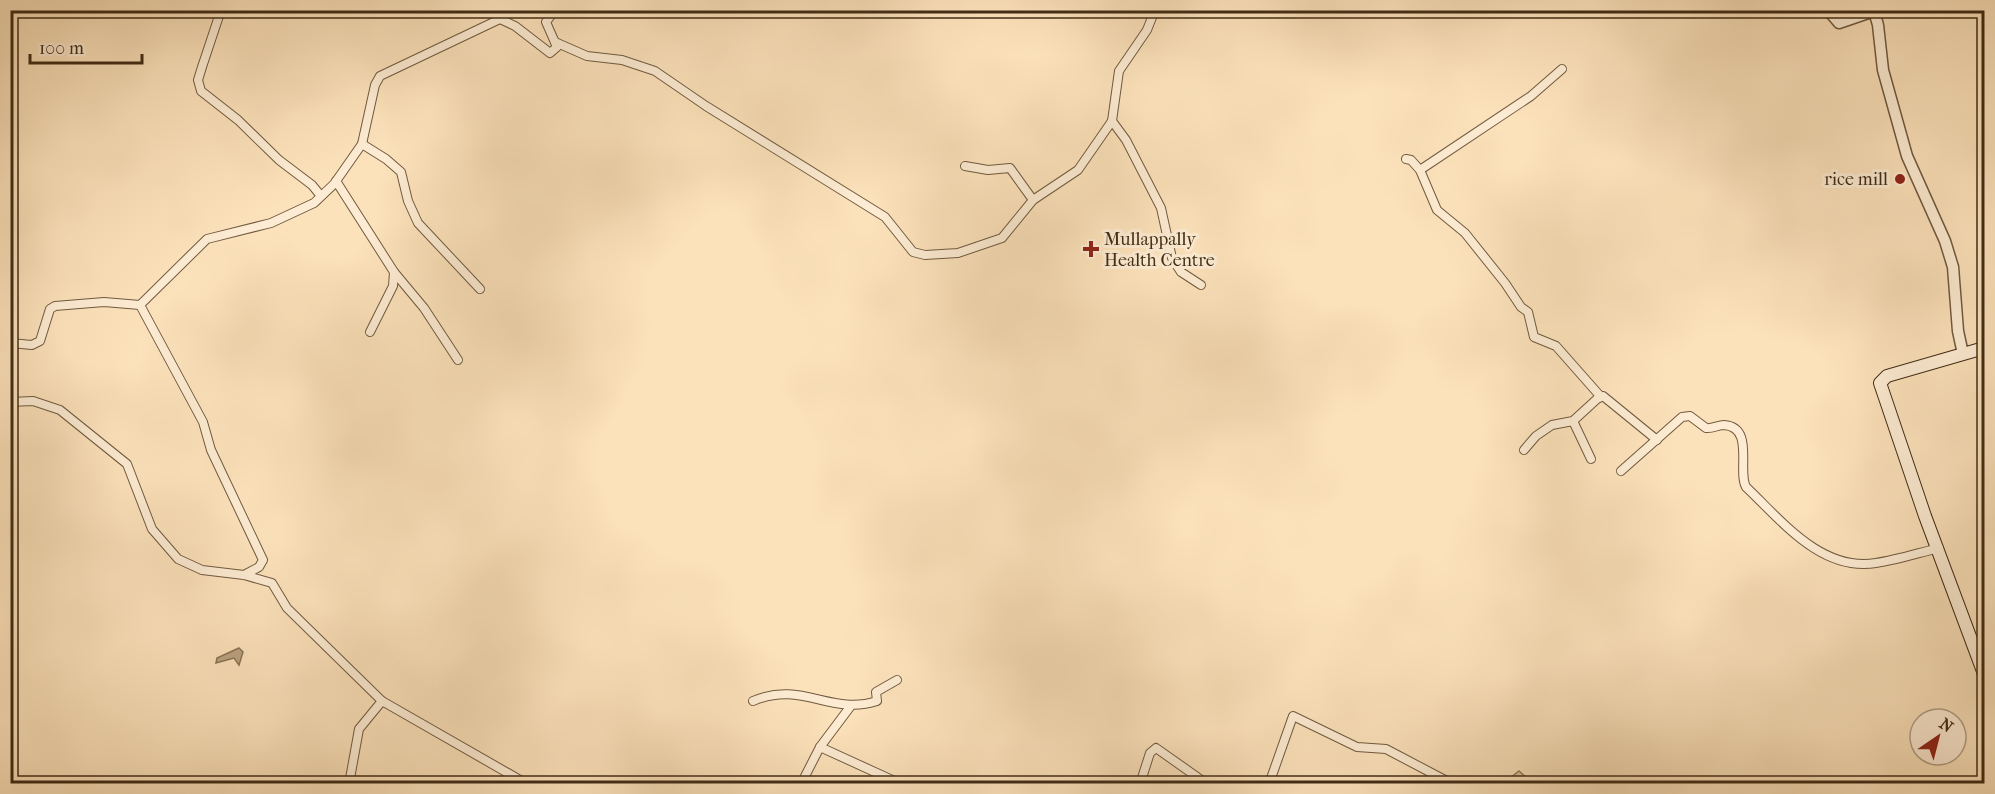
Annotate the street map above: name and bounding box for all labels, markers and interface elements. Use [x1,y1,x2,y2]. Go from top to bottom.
scale bar [30,27,142,65]
text: 100 m [39,38,84,59]
place label: rice mill [1824,169,1888,190]
marker: rice mill [1893,172,1907,186]
place label: Mullappally Health Centre [1104,229,1215,271]
marker: Mullappally Health Centre [1082,240,1100,258]
north arrow [1908,707,1968,767]
text: N [1936,714,1957,737]

